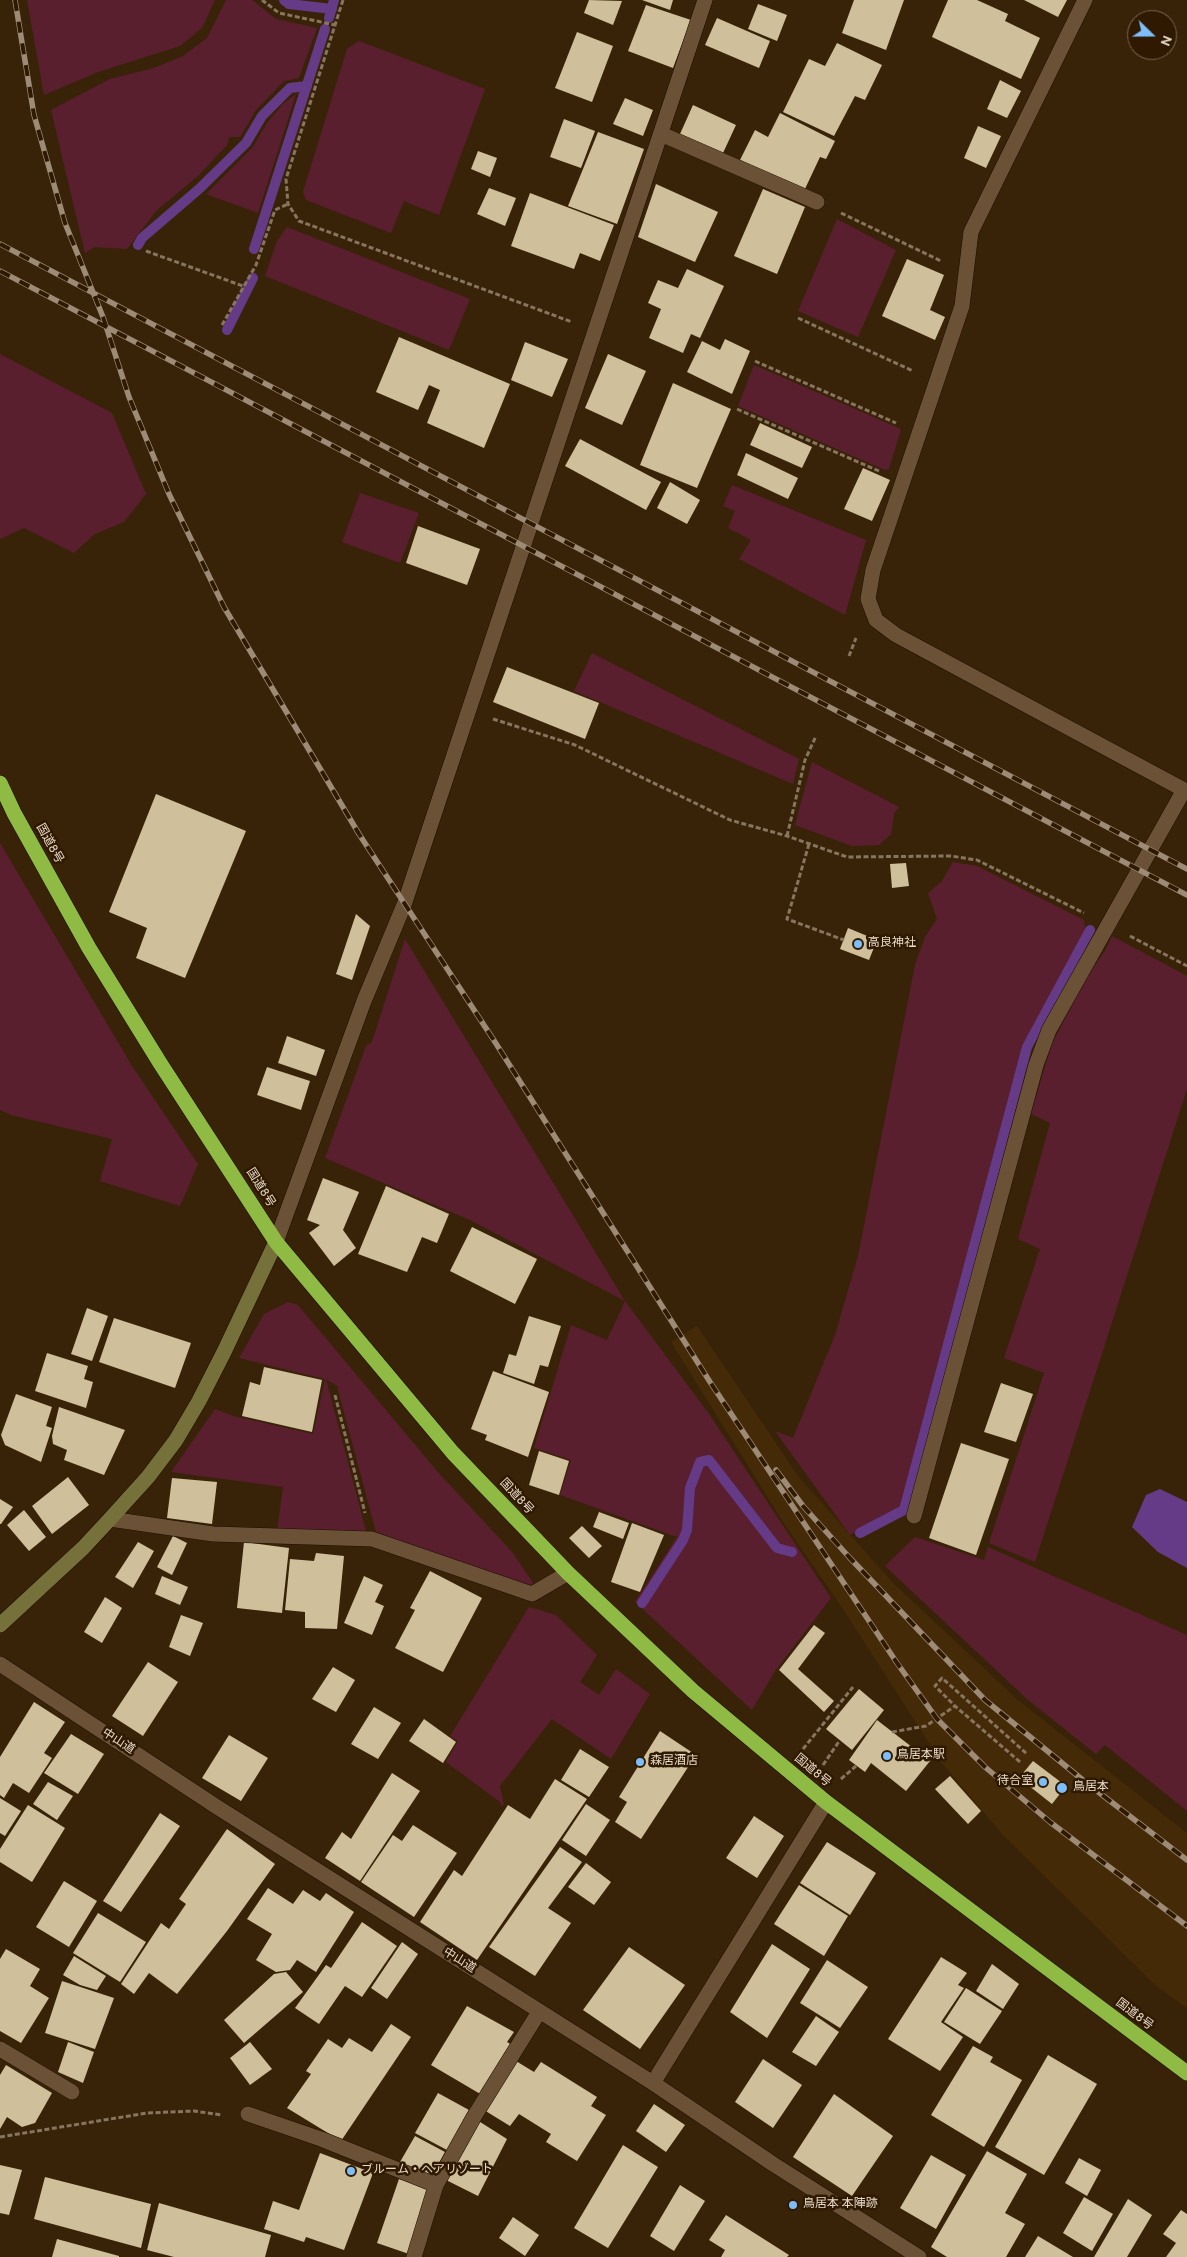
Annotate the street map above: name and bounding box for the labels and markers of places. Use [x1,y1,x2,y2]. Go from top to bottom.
place label: 高良神社 [868,937,916,951]
marker: 高良神社 [852,938,864,950]
place label: 鳥居本駅 [897,1749,945,1763]
marker: 鳥居本駅 [881,1750,893,1762]
place label: 森居酒店 [650,1755,698,1769]
marker: 森居酒店 [634,1756,646,1768]
place label: 待合室 [997,1775,1033,1789]
marker: 待合室 [1037,1776,1049,1788]
marker: 鳥居本 [1055,1781,1069,1795]
place label: 鳥居本 [1073,1781,1109,1795]
place label: ブルーム・ヘアリゾート [361,2164,493,2178]
marker: ブルーム・ヘアリゾート [345,2165,357,2177]
place label: 鳥居本 本陣跡 [803,2198,878,2212]
marker: 鳥居本 本陣跡 [787,2199,799,2211]

